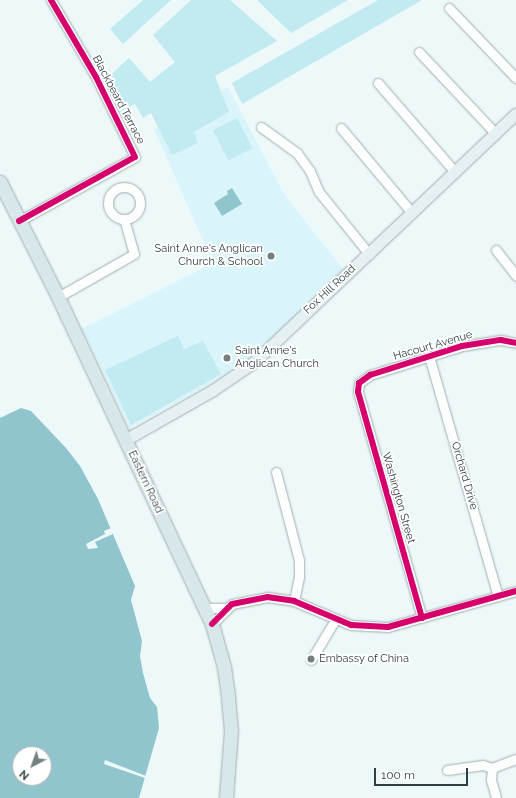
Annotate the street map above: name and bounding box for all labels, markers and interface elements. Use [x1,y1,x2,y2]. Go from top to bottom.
street label: Blackbeard Terrace [89,53,147,147]
place label: Saint Anne's Anglican Church & School [154,243,263,269]
marker: Saint Anne's Anglican Church & School [266,251,276,261]
street label: Fox Hill Road [301,263,359,317]
street label: Hacourt Avenue [392,328,474,364]
place label: Saint Anne's Anglican Church [235,345,319,371]
marker: Saint Anne's Anglican Church [222,353,232,363]
street label: Orchard Drive [448,441,480,511]
street label: Eastern Road [125,449,165,515]
street label: Washington Street [379,451,417,545]
place label: Embassy of China [319,652,409,666]
marker: Embassy of China [306,654,316,664]
north arrow [12,746,52,786]
scale bar [376,760,470,786]
text: N [17,767,32,782]
text: 100 m [381,768,415,782]

